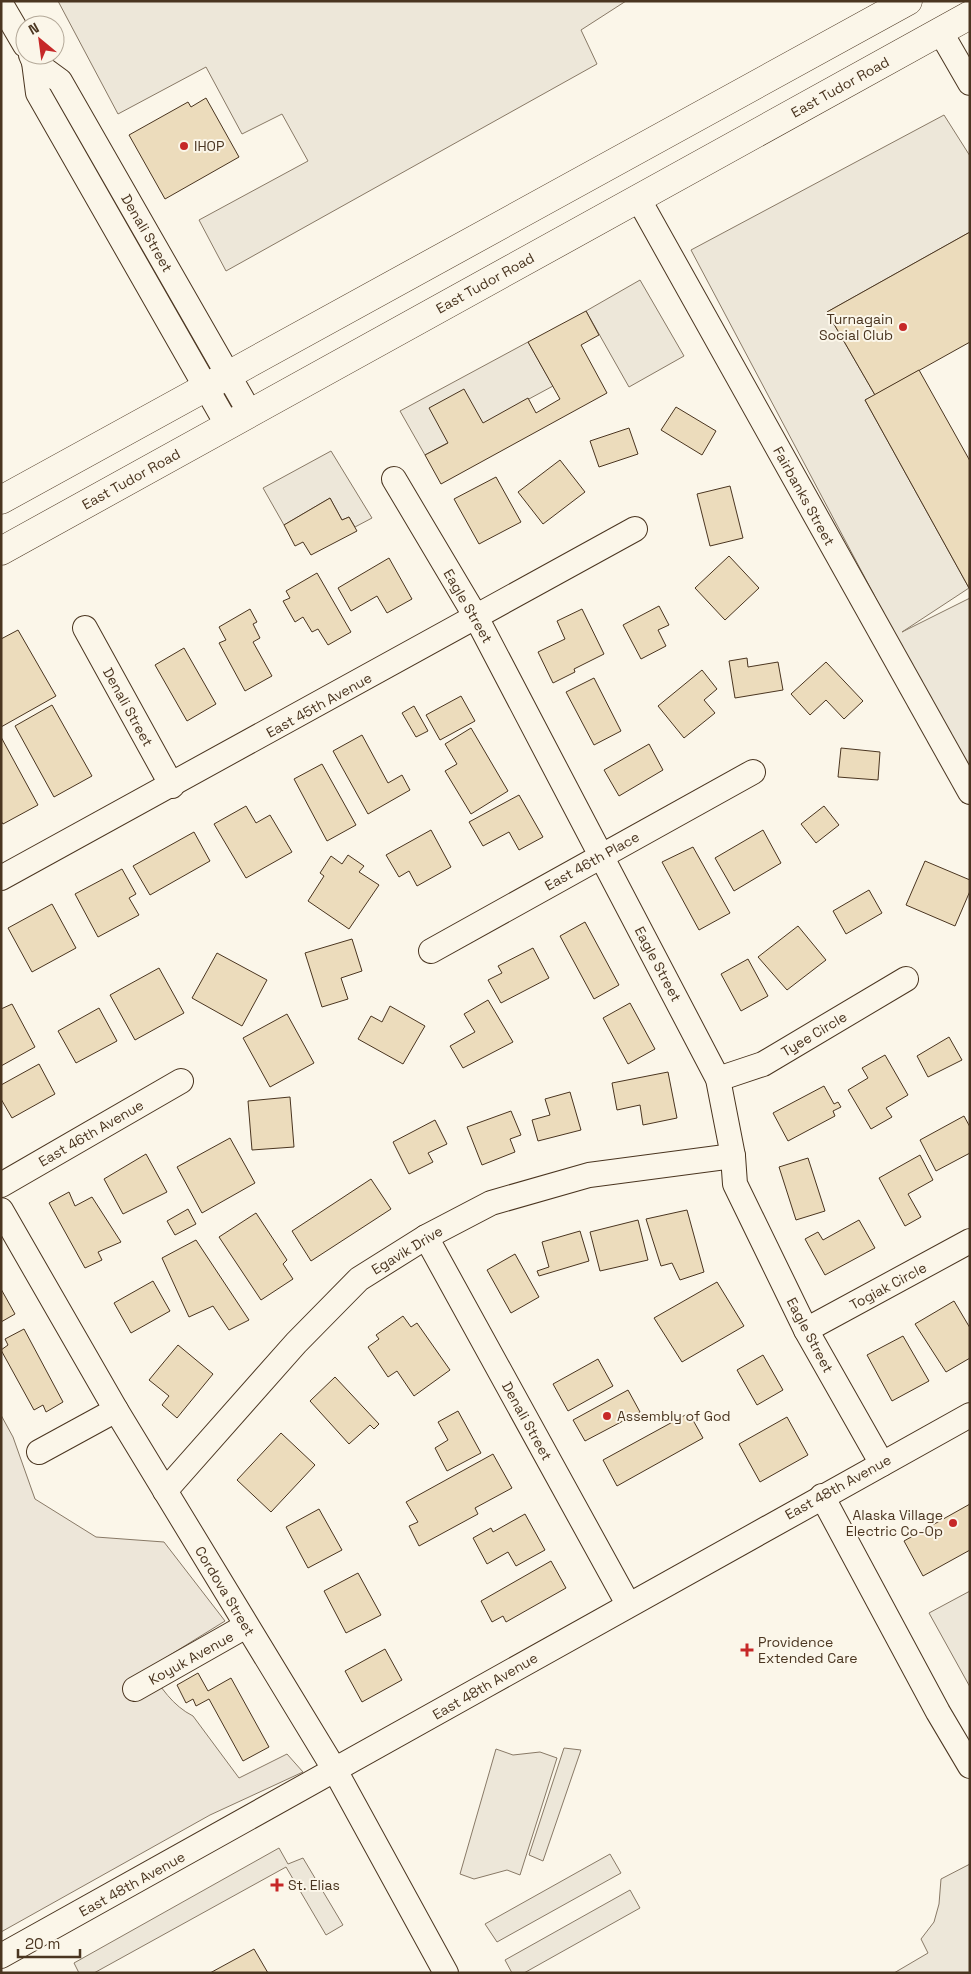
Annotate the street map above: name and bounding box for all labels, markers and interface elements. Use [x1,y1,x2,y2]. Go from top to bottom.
north arrow [15,15,65,65]
text: N [25,18,42,39]
street label: East Tudor Road [788,53,892,121]
place label: IHOP [194,137,224,155]
marker: IHOP [178,140,190,152]
street label: Denali Street [117,191,177,275]
street label: East Tudor Road [433,249,537,317]
place label: Turnagain Social Club [819,310,893,344]
marker: Turnagain Social Club [897,321,909,333]
street label: Fairbanks Street [769,443,839,549]
street label: East Tudor Road [79,445,183,513]
street label: Eagle Street [439,566,497,646]
street label: Denali Street [99,664,157,750]
street label: East 45th Avenue [263,668,375,742]
street label: East 46th Place [542,828,642,894]
street label: Eagle Street [631,923,685,1005]
street label: Tyee Circle [778,1007,850,1061]
street label: East 46th Avenue [35,1096,147,1170]
street label: Egavik Drive [368,1222,446,1278]
street label: Togiak Circle [846,1258,930,1314]
street label: Eagle Street [783,1294,837,1376]
street label: Denali Street [498,1378,556,1464]
place label: Assembly of God [617,1407,731,1425]
marker: Assembly of God [601,1410,613,1422]
street label: East 48th Avenue [782,1450,894,1524]
place label: Alaska Village Electric Co-Op [846,1506,943,1540]
marker: Alaska Village Electric Co-Op [947,1517,959,1529]
street label: Cordova Street [191,1543,259,1639]
street label: Koyuk Avenue [145,1627,237,1689]
place label: Providence Extended Care [758,1633,858,1667]
marker: Providence Extended Care [740,1643,754,1657]
street label: East 48th Avenue [429,1649,541,1723]
street label: East 48th Avenue [76,1847,188,1921]
place label: St. Elias [288,1876,340,1894]
marker: St. Elias [270,1878,284,1892]
scale bar [18,1926,80,1958]
text: 20 m [25,1934,60,1953]

